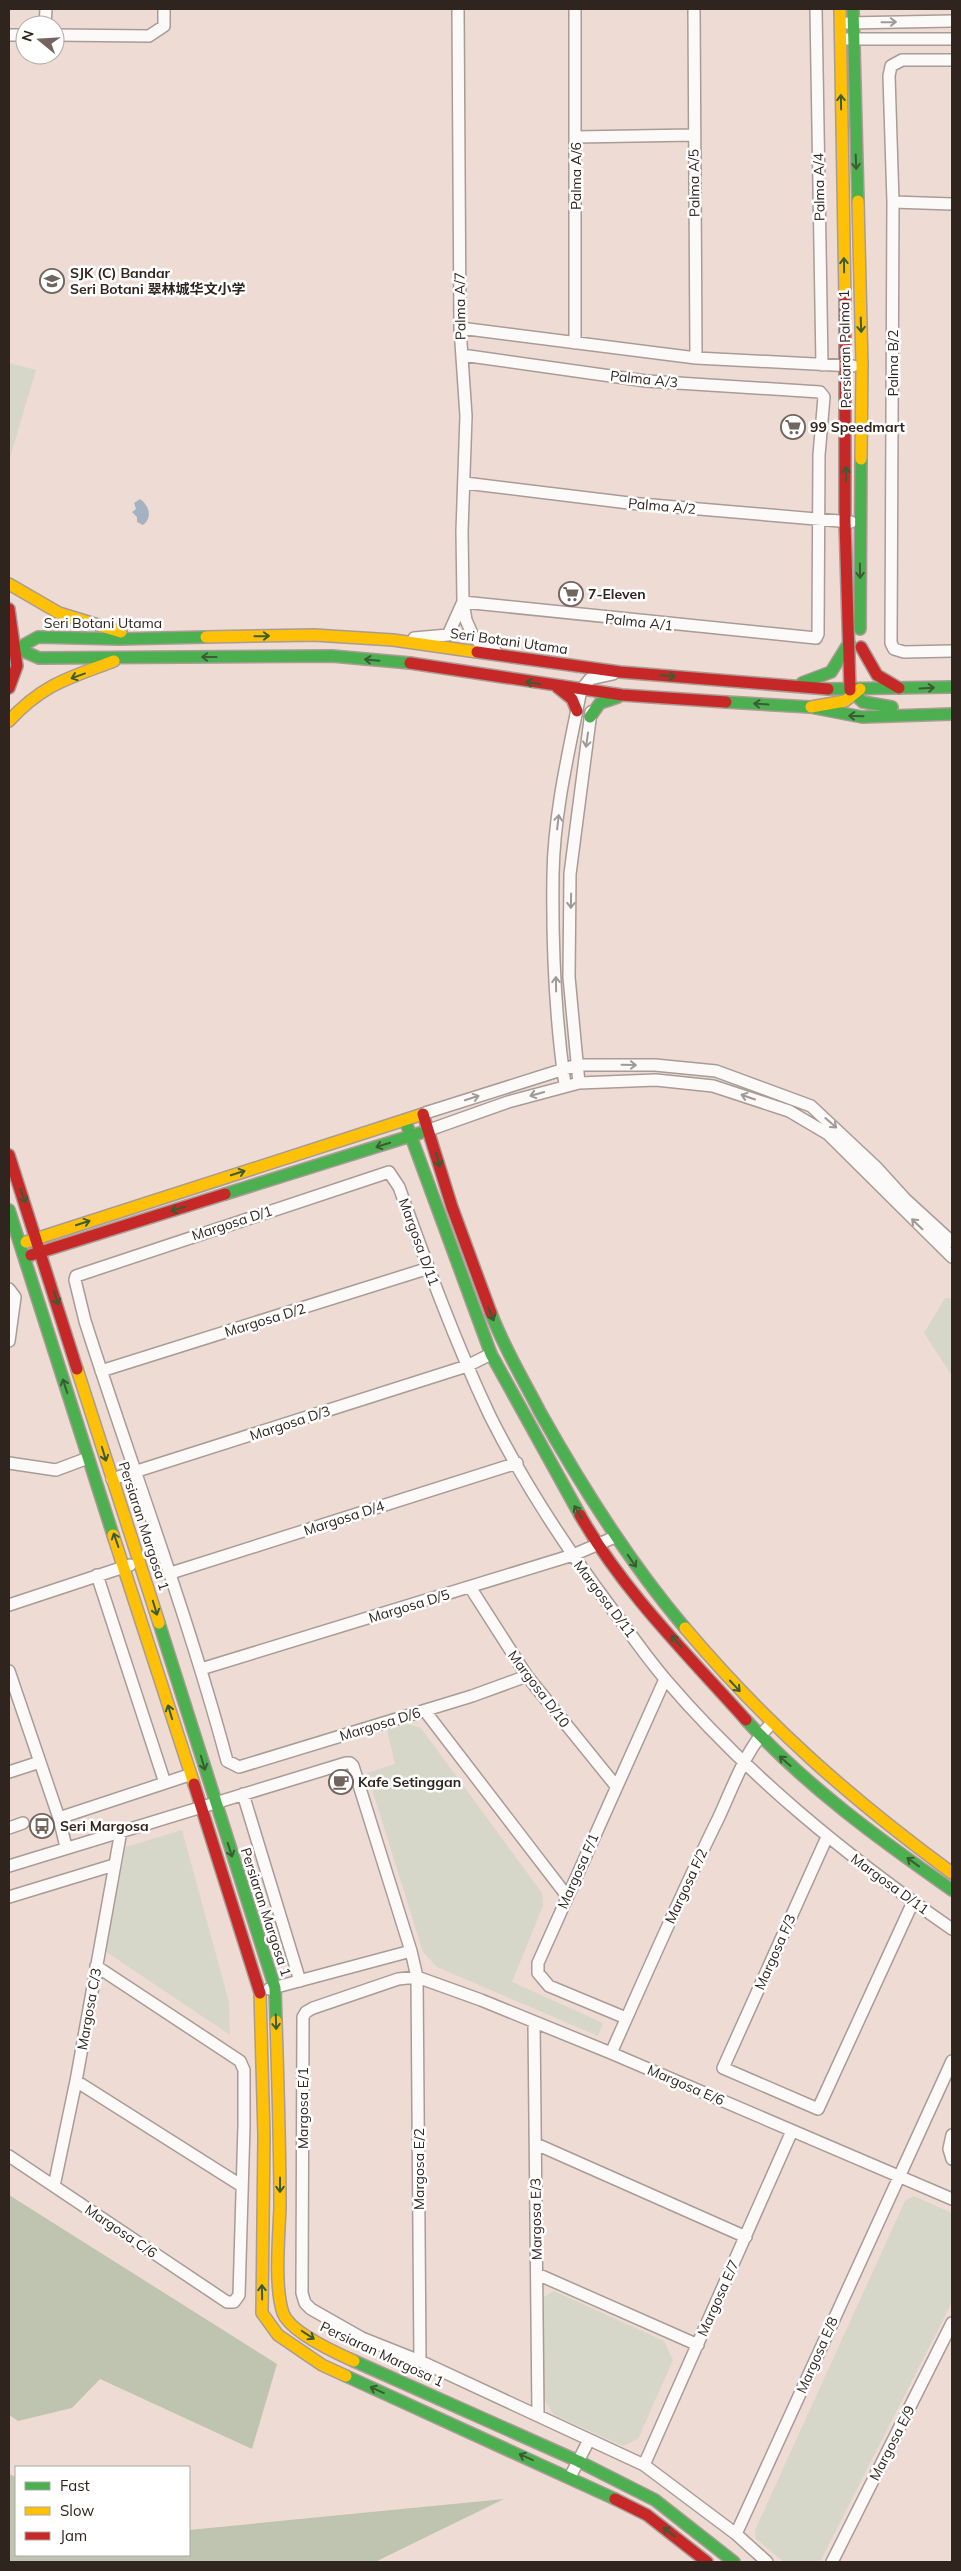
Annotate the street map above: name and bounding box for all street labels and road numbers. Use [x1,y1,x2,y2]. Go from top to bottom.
street label: Palma A/6 [567,142,585,210]
street label: Palma A/5 [684,149,704,217]
street label: Palma A/4 [809,152,829,221]
street label: Palma A/7 [450,272,470,340]
street label: Persiaran Palma 1 [835,290,855,408]
street label: Palma B/2 [884,330,902,396]
street label: Palma A/3 [609,366,679,392]
street label: Palma A/2 [627,494,697,518]
street label: Palma A/1 [604,609,674,635]
street label: Seri Botani Utama [44,614,162,632]
street label: Seri Botani Utama [449,624,569,658]
street label: Margosa D/11 [395,1196,443,1288]
street label: Margosa D/1 [189,1202,275,1244]
street label: Margosa D/2 [222,1299,308,1341]
street label: Margosa D/3 [247,1402,333,1444]
street label: Persiaran Margosa 1 [115,1459,173,1593]
street label: Margosa D/4 [301,1496,387,1539]
street label: Margosa D/11 [570,1557,640,1641]
street label: Margosa D/5 [366,1585,452,1627]
street label: Margosa D/10 [504,1647,574,1731]
street label: Margosa D/6 [337,1703,423,1745]
street label: Margosa F/1 [553,1830,603,1912]
street label: Persiaran Margosa 1 [237,1845,295,1979]
street label: Margosa F/2 [661,1846,711,1926]
street label: Margosa D/11 [848,1850,932,1918]
street label: Margosa F/3 [750,1911,800,1993]
street label: Margosa C/3 [73,1967,105,2051]
street label: Margosa E/6 [645,2061,727,2109]
street label: Margosa E/1 [294,2067,312,2149]
street label: Margosa E/2 [410,2128,428,2210]
street label: Margosa E/3 [526,2178,546,2260]
street label: Margosa C/6 [82,2200,160,2262]
street label: Margosa E/7 [693,2257,743,2339]
street label: Margosa E/8 [792,2314,842,2396]
street label: Persiaran Margosa 1 [317,2317,447,2391]
street label: Margosa E/9 [865,2402,919,2484]

